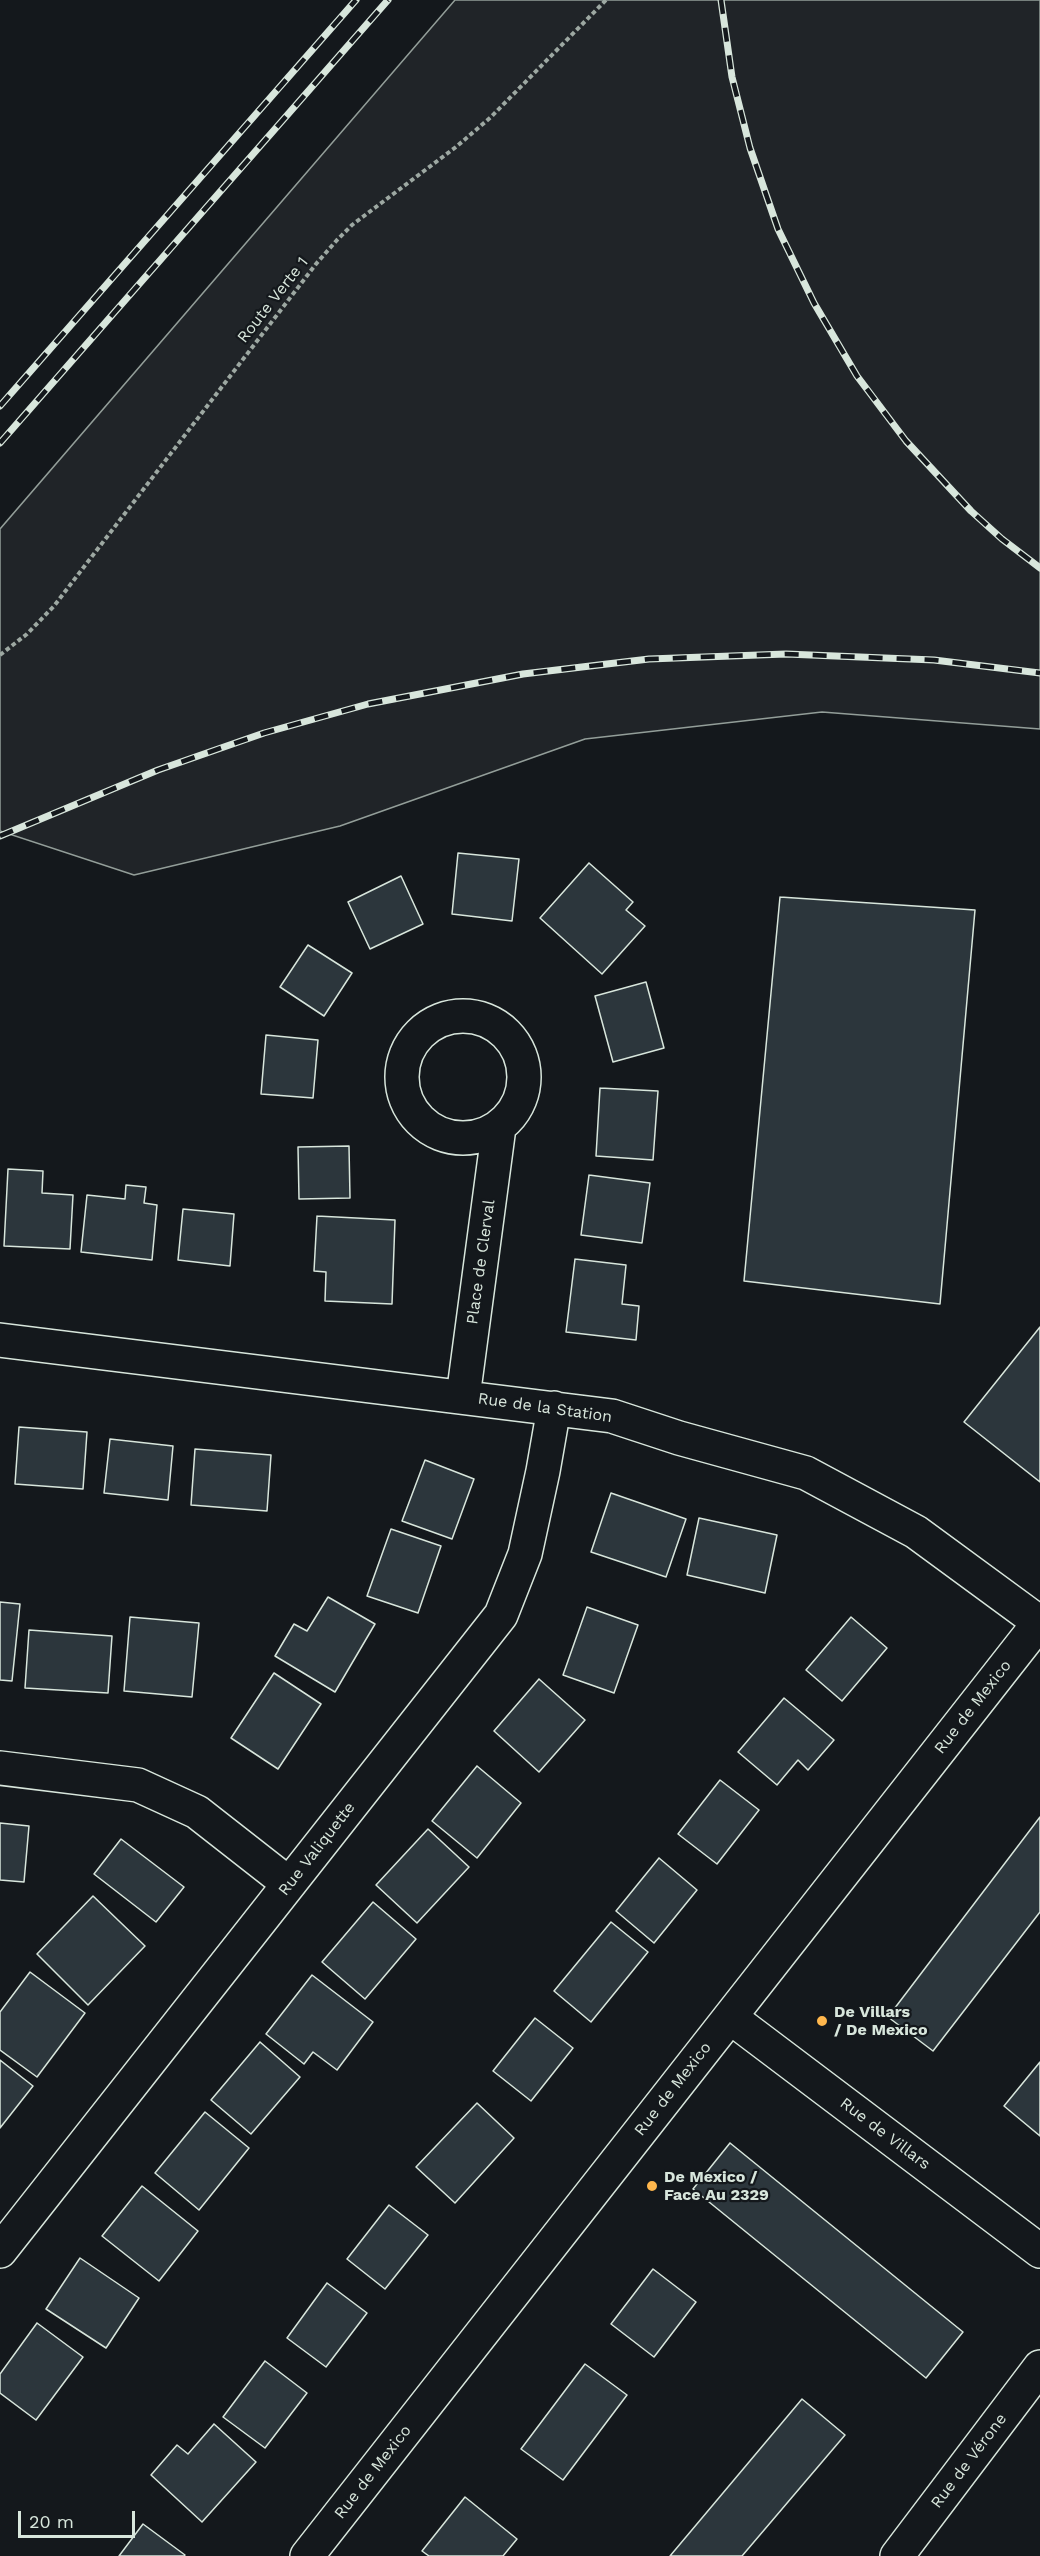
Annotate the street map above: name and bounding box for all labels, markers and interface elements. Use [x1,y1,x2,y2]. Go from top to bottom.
street label: Route Verte 1 [233,253,313,347]
street label: Place de Clerval [463,1198,499,1326]
street label: Rue de la Station [477,1389,613,1427]
street label: Rue de Mexico [930,1656,1016,1758]
street label: Rue Valiquette [275,1799,359,1899]
place label: De Villars / De Mexico [834,2002,927,2040]
marker: De Villars / De Mexico [815,2014,829,2028]
street label: Rue de Mexico [630,2038,716,2140]
street label: Rue de Villars [836,2094,934,2174]
place label: De Mexico / Face Au 2329 [664,2167,769,2205]
marker: De Mexico / Face Au 2329 [645,2179,659,2193]
street label: Rue de Vérone [927,2410,1011,2512]
street label: Rue de Mexico [330,2421,416,2523]
scale bar [21,2499,138,2537]
text: 20 m [29,2511,74,2532]

